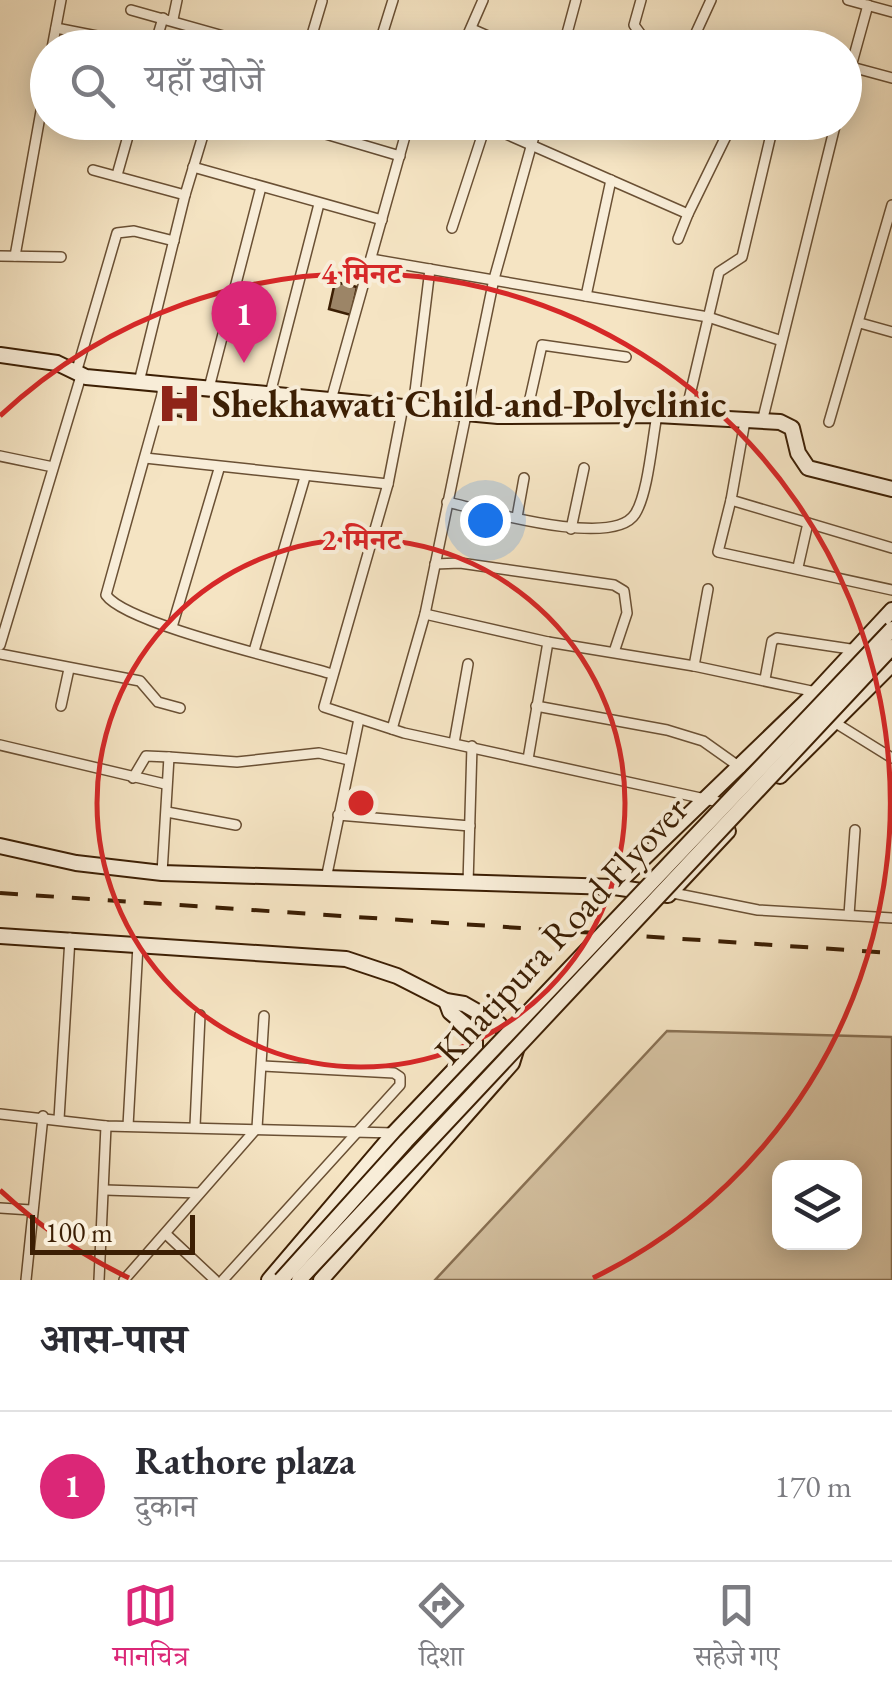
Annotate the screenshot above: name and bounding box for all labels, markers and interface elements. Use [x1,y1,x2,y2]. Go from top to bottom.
search box [30,30,862,140]
text: यहाँ खोजें [145,54,264,103]
icon: search [65,58,120,113]
text: 4 मिनट [321,254,403,293]
pin: 1 [212,280,276,363]
place label: Shekhawati Child and Polyclinic [212,379,726,428]
hospital icon: Shekhawati Child and Polyclinic [155,380,203,428]
your location [460,495,511,546]
text: 2 मिनट [321,520,403,559]
centre of rings [343,785,379,821]
street label: Khatipura Road Flyover [423,785,698,1074]
map controls [772,1160,862,1250]
button: layers [772,1160,862,1250]
scale bar [30,1210,195,1254]
text: 100 m [45,1214,113,1250]
text: आस-पास [40,1311,187,1366]
text: Rathore plaza [135,1436,356,1485]
text: 1 [64,1465,81,1507]
text: 170 m [775,1465,852,1507]
text: दुकान [135,1485,197,1527]
tab: मानचित्र [113,1578,189,1684]
tab: दिशा [414,1578,469,1684]
tab: सहेजे गए [694,1578,779,1684]

